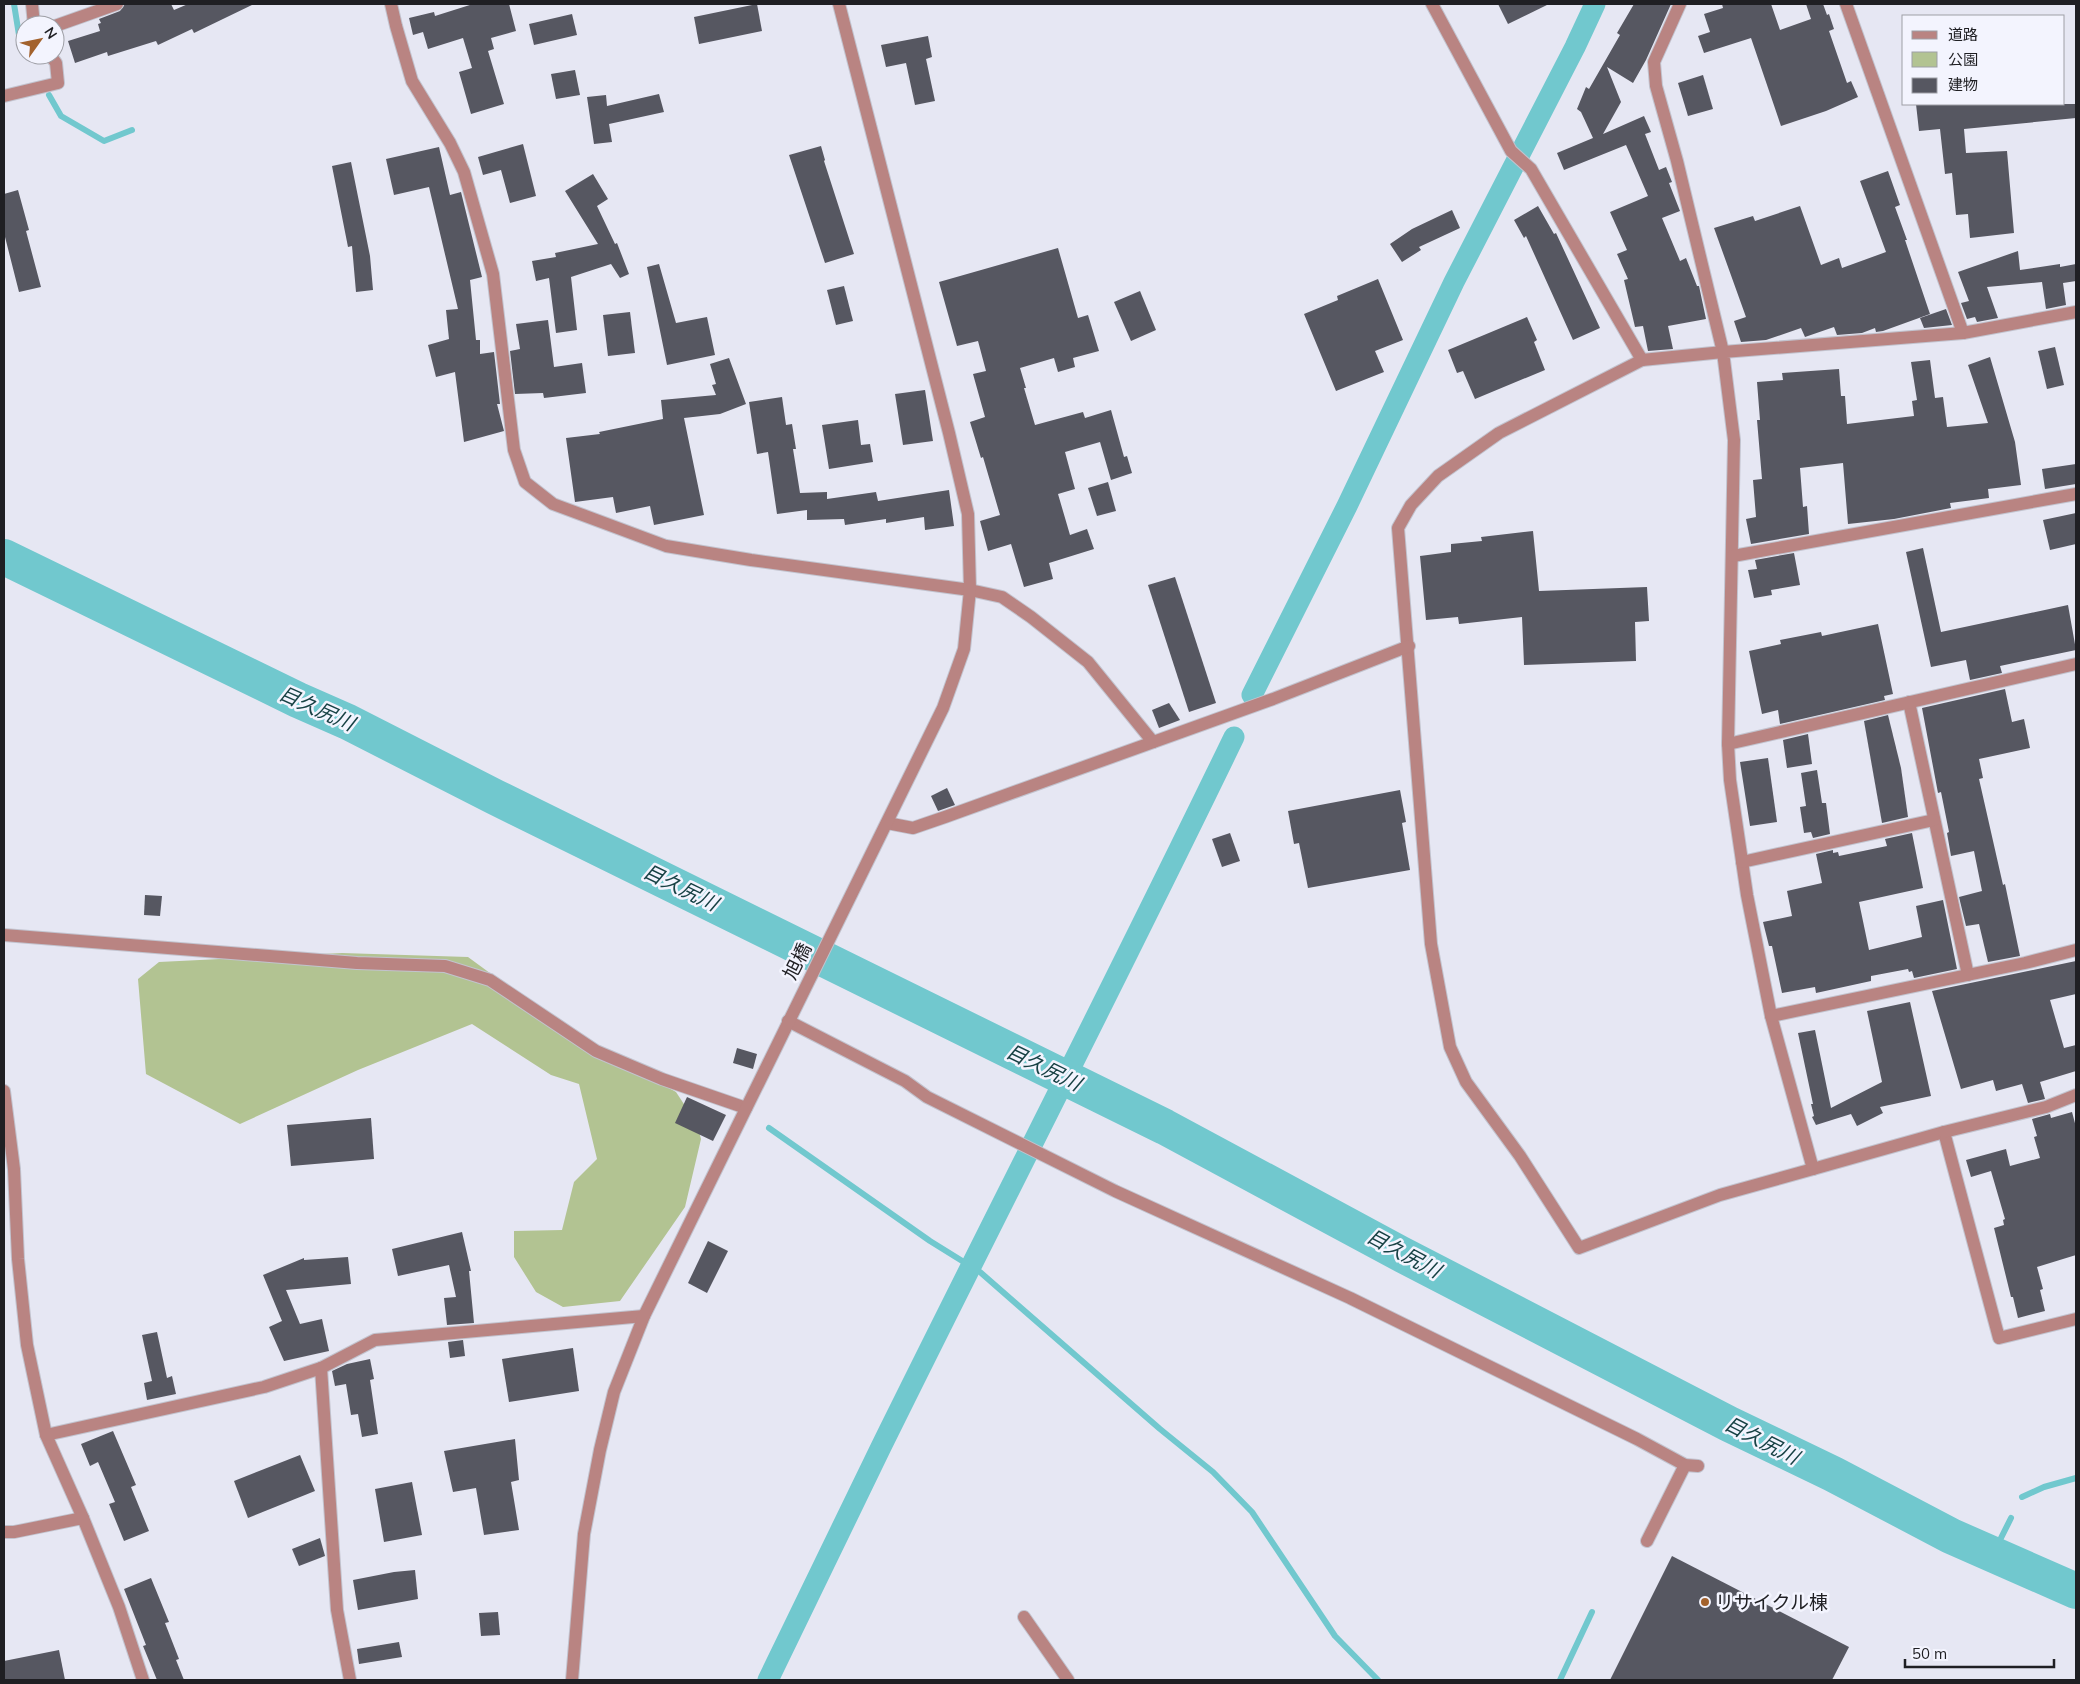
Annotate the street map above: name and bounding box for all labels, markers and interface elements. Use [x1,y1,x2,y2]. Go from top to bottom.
north arrow [15,15,65,65]
legend [1902,15,2065,105]
text: N [40,24,61,42]
text: 道路 [1948,25,1978,44]
text: 公園 [1948,50,1978,69]
text: 建物 [1948,75,1978,94]
water label: 目久尻川 [275,680,360,737]
water label: 目久尻川 [640,858,724,917]
street label: 旭橋 [778,939,816,983]
water label: 目久尻川 [1003,1038,1087,1097]
water label: 目久尻川 [1363,1223,1447,1284]
water label: 目久尻川 [1721,1411,1805,1470]
place label: リサイクル棟 [1715,1590,1828,1614]
marker: リサイクル棟 [1699,1596,1711,1608]
scale bar [1905,1636,2054,1668]
text: 50 m [1912,1644,1947,1663]

